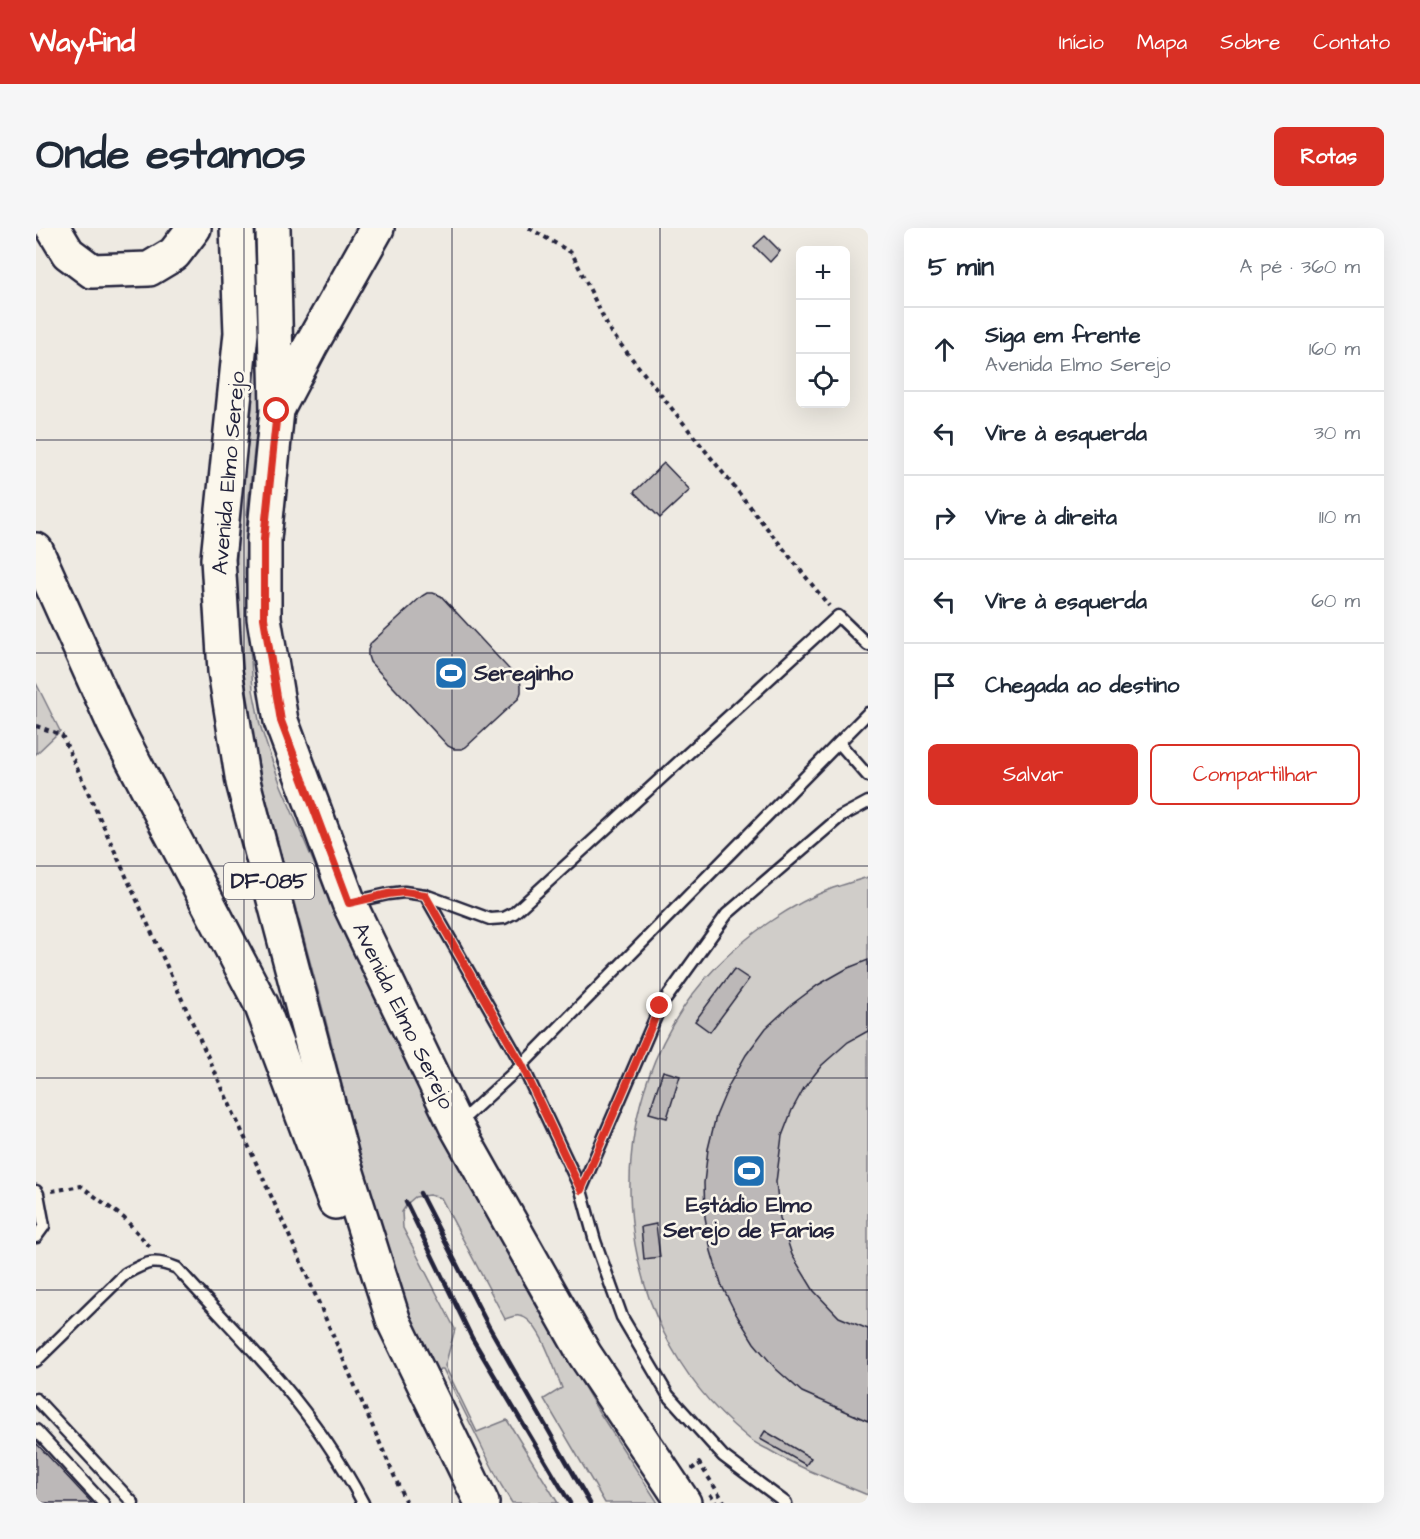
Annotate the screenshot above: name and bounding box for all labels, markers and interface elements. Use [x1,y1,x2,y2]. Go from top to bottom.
text: Wayfind [30,23,135,62]
text: Início [1059,28,1104,57]
text: Mapa [1137,28,1187,57]
text: Sobre [1220,28,1280,57]
text: Contato [1313,28,1390,57]
text: Onde estamos [36,127,306,185]
button: Rotas [1274,127,1384,186]
map controls [796,246,850,408]
button: + [796,246,850,300]
text: 5 min [928,249,994,285]
text: A pé · 360 m [1239,253,1360,281]
button: − [796,300,850,354]
text: Siga em frente [985,320,1141,351]
icon: ahead [928,333,961,366]
text: 160 m [1309,335,1360,363]
text: Avenida Elmo Serejo [985,351,1171,379]
button: locate [796,354,850,408]
street label: Avenida Elmo Serejo [205,369,253,576]
route start [263,397,289,423]
icon: left [928,417,961,450]
text: Vire à esquerda [985,418,1147,449]
text: 30 m [1314,419,1360,447]
icon: right [928,501,961,534]
text: Vire à direita [985,502,1117,533]
text: 110 m [1319,503,1360,531]
icon: left [928,585,961,618]
text: Vire à esquerda [985,586,1147,617]
text: 60 m [1311,587,1360,615]
sports icon: Sereginho [433,655,469,691]
place label: Sereginho [473,658,574,690]
icon: arrive [928,669,961,702]
text: Chegada ao destino [985,670,1179,701]
button: Salvar [928,744,1138,805]
button: Compartilhar [1150,744,1360,805]
road number: DF-085 [224,863,314,899]
street label: Avenida Elmo Serejo [344,917,462,1115]
route end [646,992,672,1018]
sports icon: Estádio Elmo Serejo de Farias [731,1153,767,1189]
place label: Estádio Elmo Serejo de Farias [662,1190,835,1246]

